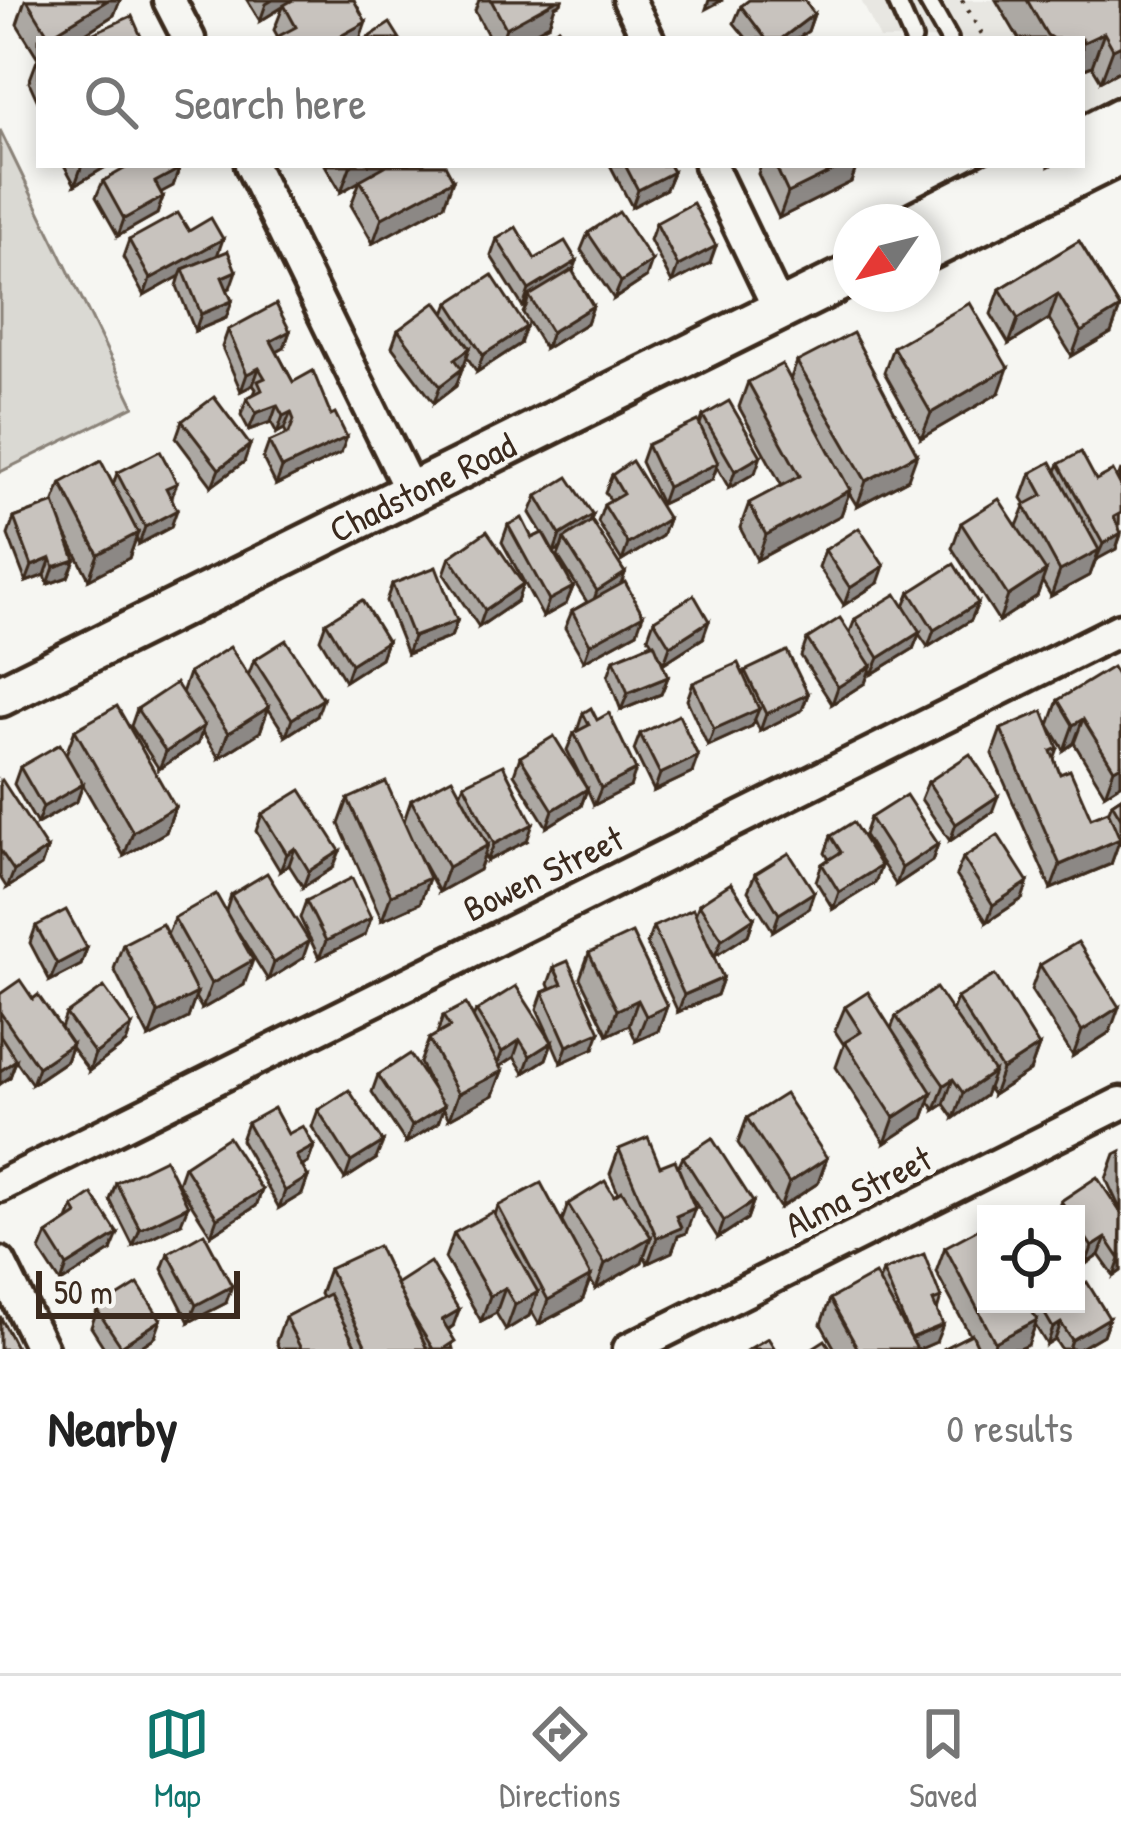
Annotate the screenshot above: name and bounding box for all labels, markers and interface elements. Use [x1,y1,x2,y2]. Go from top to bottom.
search box [36,36,1085,168]
icon: search [78,69,144,135]
text: Search here [174,72,366,133]
north arrow [833,204,941,312]
street label: Chadstone Road [321,420,523,553]
street label: Bowen Street [455,813,631,932]
street label: Alma Street [776,1133,940,1248]
map controls [977,1205,1085,1313]
button: locate [977,1205,1085,1313]
scale bar [36,1265,240,1318]
text: 50 m [54,1270,113,1314]
text: Nearby [48,1393,178,1462]
text: 0 results [947,1401,1073,1454]
tab: Map [144,1701,210,1817]
tab: Directions [499,1701,621,1817]
tab: Saved [909,1701,977,1817]

